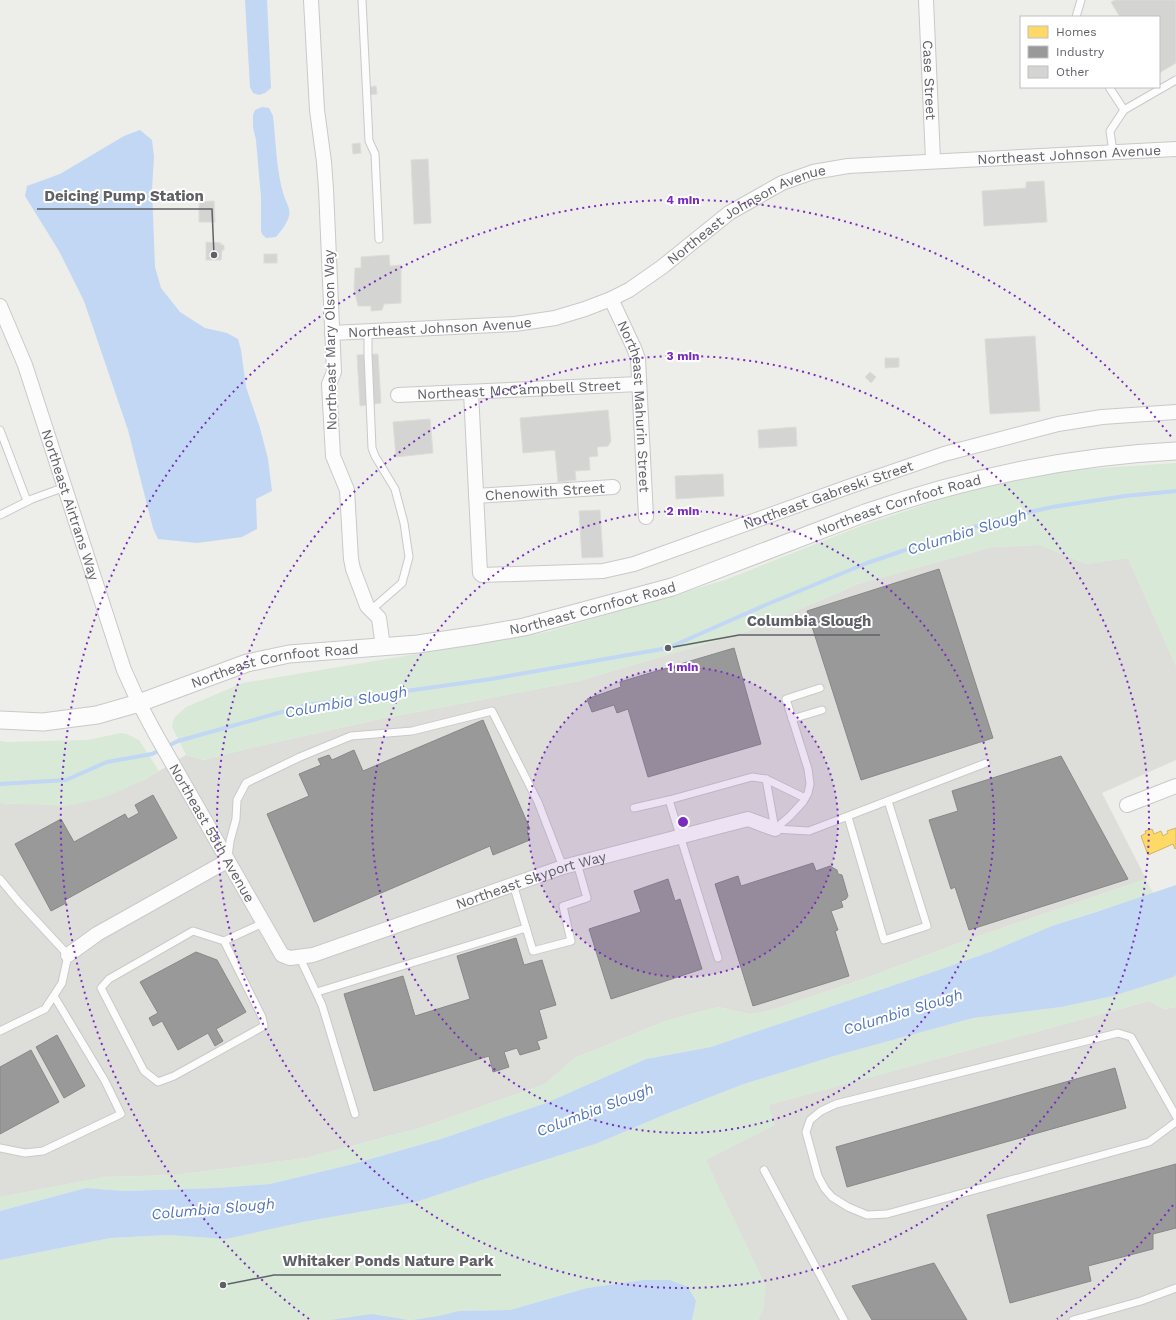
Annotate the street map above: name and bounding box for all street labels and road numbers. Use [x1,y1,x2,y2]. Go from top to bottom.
street label: Case Street [920,40,939,120]
street label: Northeast Johnson Avenue [977,142,1161,167]
street label: Northeast Johnson Avenue [664,162,827,268]
street label: Northeast Mary Olson Way [320,249,340,431]
street label: Northeast Johnson Avenue [348,314,533,340]
street label: Northeast Mahurin Street [614,318,653,493]
street label: Northeast McCampbell Street [417,377,621,402]
street label: Northeast Airtrans Way [38,427,103,583]
street label: Northeast Gabreski Street [741,457,915,532]
street label: Northeast Cornfoot Road [815,471,983,539]
street label: Chenowith Street [484,480,605,503]
street label: Northeast Cornfoot Road [508,578,677,637]
street label: Northeast Cornfoot Road [189,641,359,691]
street label: Northeast 55th Avenue [166,761,258,905]
street label: Northeast Skyport Way [454,848,608,912]

